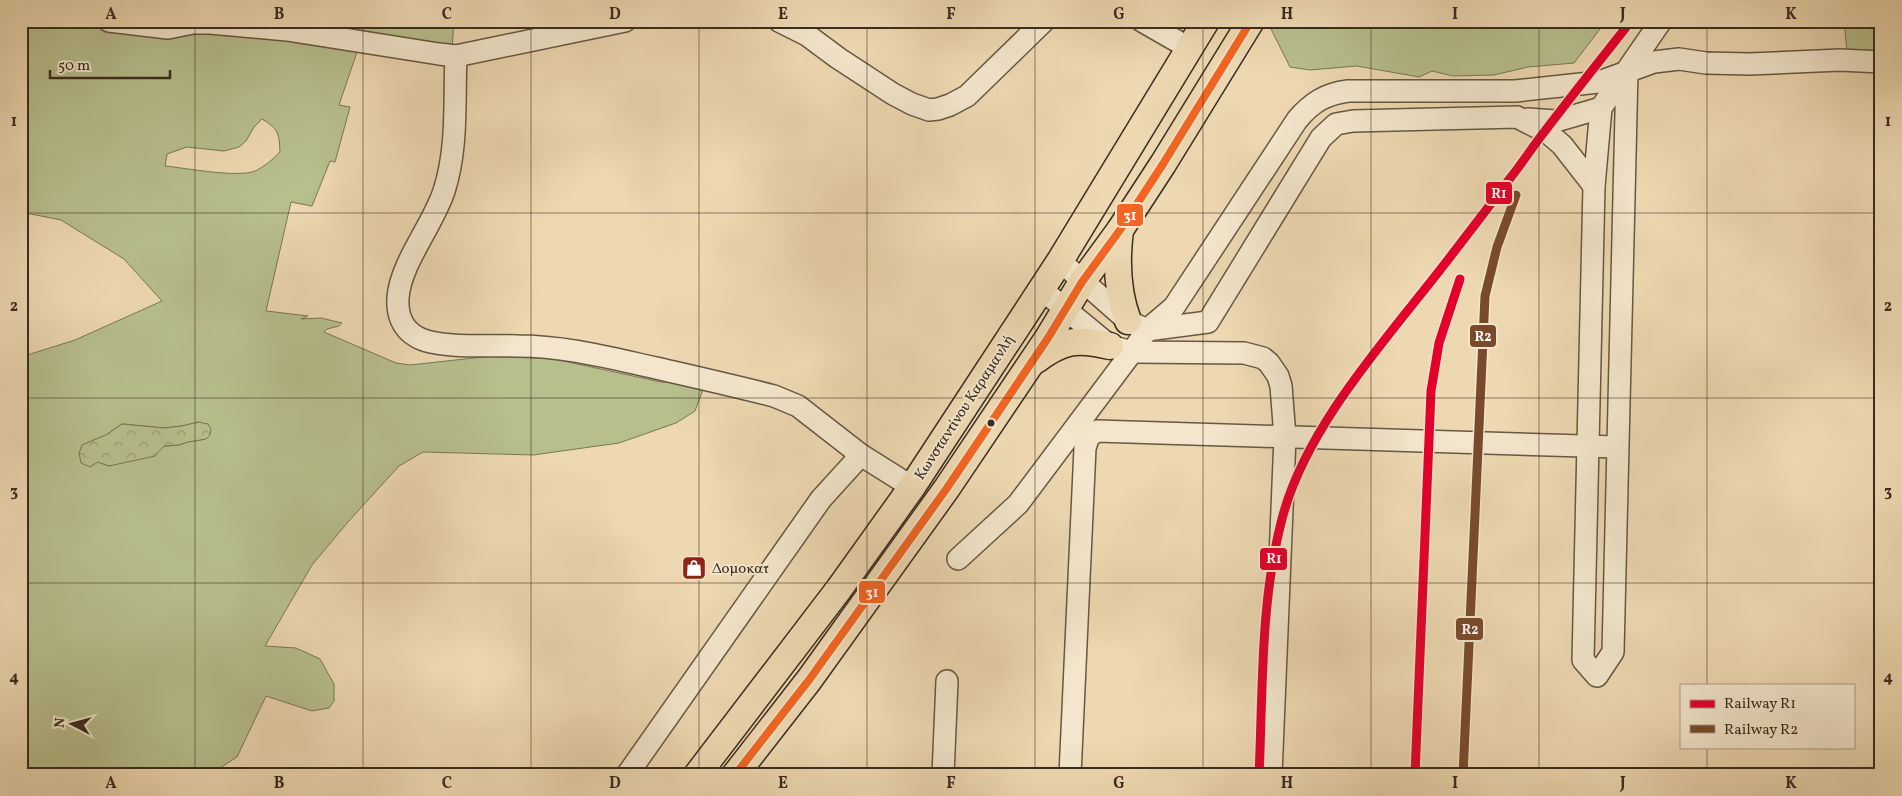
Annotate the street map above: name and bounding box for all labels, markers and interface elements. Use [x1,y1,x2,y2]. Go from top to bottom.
text: A [105,4,117,26]
text: B [274,4,285,26]
text: C [442,4,452,26]
text: D [609,4,621,26]
text: E [778,4,788,26]
text: F [946,4,956,26]
text: G [1113,4,1125,26]
text: H [1281,4,1293,26]
text: I [1452,4,1458,26]
text: J [1619,4,1626,26]
text: K [1785,4,1797,26]
scale bar [50,48,170,80]
text: 50 m [58,56,90,77]
text: 1 [11,111,17,133]
text: 1 [1885,111,1891,133]
line badge: R1 [1485,181,1513,205]
text: R1 [1491,185,1507,204]
line badge: 31 [1116,203,1144,227]
text: 31 [1124,207,1136,226]
text: 2 [10,296,18,318]
text: 2 [1884,296,1892,318]
line badge: R2 [1469,324,1497,348]
text: R2 [1474,328,1492,347]
street label: Κωνσταντίνου Καραμανλή [910,331,1020,485]
unlabelled marker [986,418,996,428]
text: 3 [10,481,18,503]
text: 3 [1884,481,1892,503]
line badge: R1 [1259,547,1288,571]
text: R1 [1266,550,1282,569]
shop icon: Δομοκατ [681,555,707,581]
place label: Δομοκατ [712,559,769,580]
line badge: 31 [858,580,886,604]
text: 31 [866,584,878,603]
line badge: R2 [1455,617,1484,641]
text: R2 [1461,621,1479,640]
text: 4 [9,667,19,689]
text: 4 [1883,667,1893,689]
legend [1680,684,1854,748]
text: Railway R1 [1724,694,1796,715]
north arrow [48,698,98,748]
text: N [51,717,71,729]
text: Railway R2 [1724,720,1798,741]
text: A [105,773,117,795]
text: B [274,773,285,795]
text: C [442,773,452,795]
text: D [609,773,621,795]
text: E [778,773,788,795]
text: F [946,773,956,795]
text: G [1113,773,1125,795]
text: H [1281,773,1293,795]
text: I [1452,773,1458,795]
text: J [1619,773,1626,795]
text: K [1785,773,1797,795]

